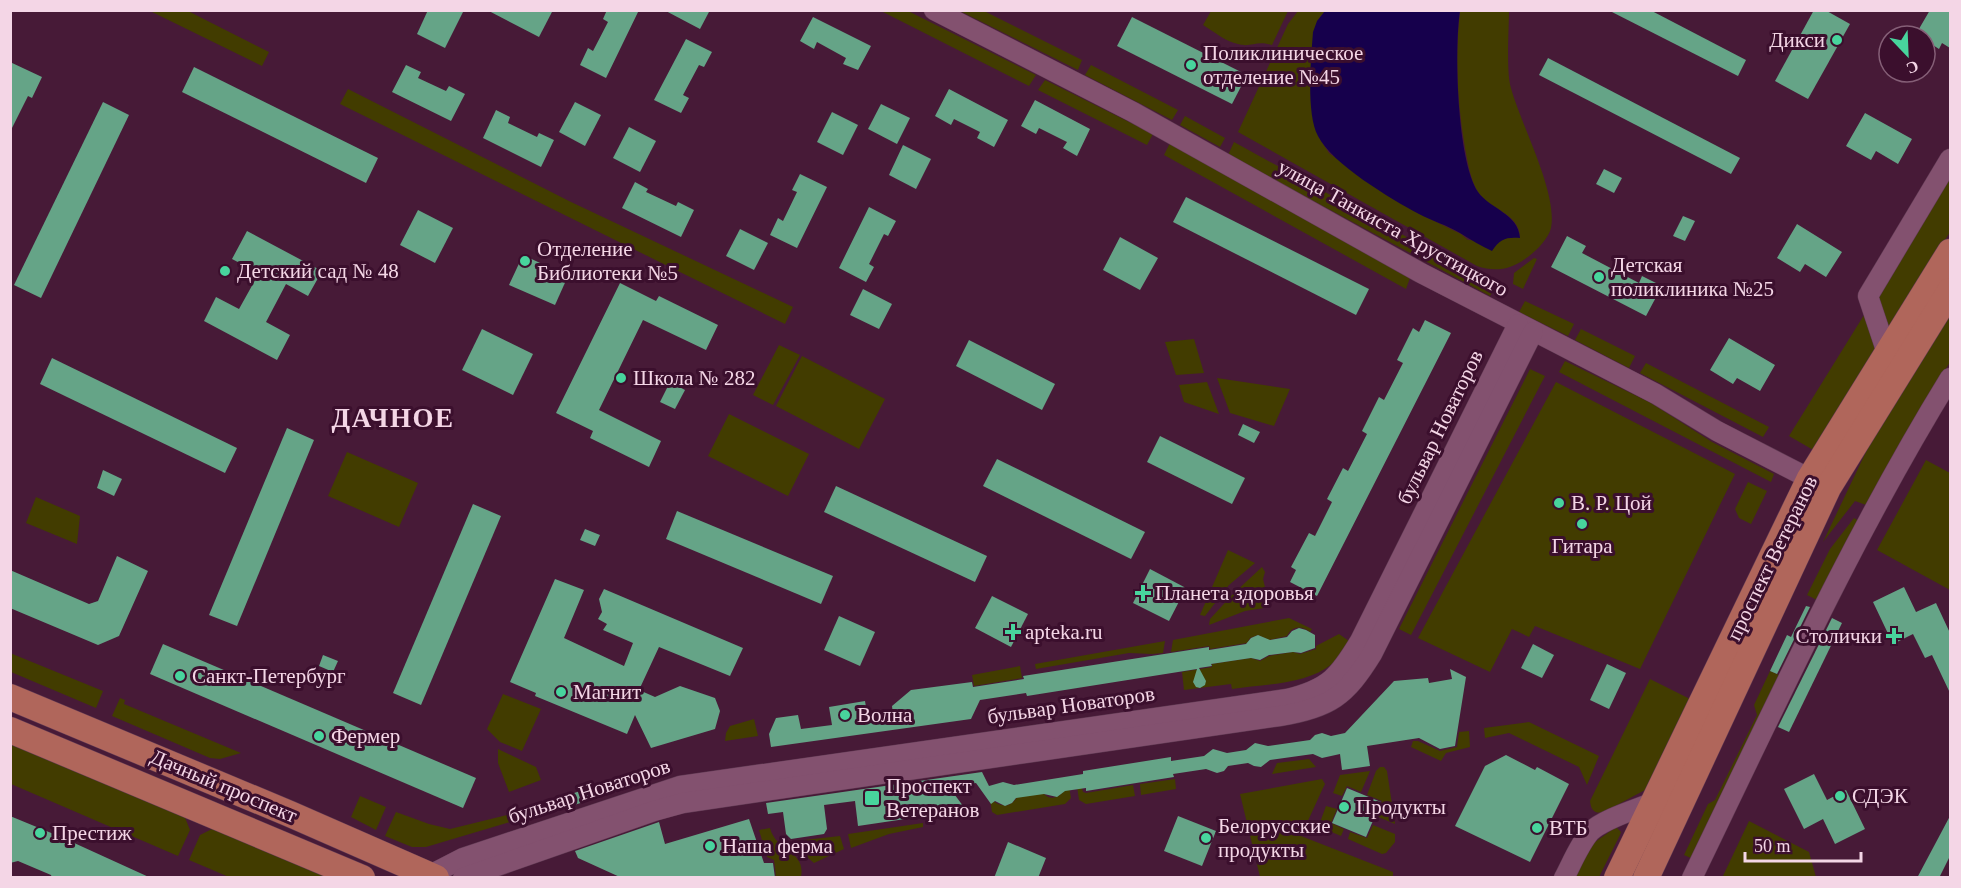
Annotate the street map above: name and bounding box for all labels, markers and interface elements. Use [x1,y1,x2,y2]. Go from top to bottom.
north arrow [1877,24,1937,84]
place label: Дикси [1769,28,1825,52]
marker: Дикси [1830,33,1844,47]
place label: Поликлиническое отделение №45 [1203,41,1363,89]
text: С [1904,57,1921,77]
marker: Поликлиническое отделение №45 [1184,58,1198,72]
street label: улица Танкиста Хрустицкого [1274,155,1512,301]
place label: Отделение Библиотеки №5 [537,237,678,285]
place label: Детская поликлиника №25 [1611,253,1774,301]
marker: Отделение Библиотеки №5 [518,254,532,268]
place label: Детский сад № 48 [237,259,399,283]
marker: Детский сад № 48 [218,264,232,278]
marker: Детская поликлиника №25 [1592,270,1606,284]
street label: бульвар Новаторов [1392,346,1488,508]
place label: Школа № 282 [633,366,755,390]
marker: Школа № 282 [614,371,628,385]
district label: ДАЧНОЕ [332,403,454,433]
street label: проспект Ветеранов [1722,472,1822,644]
place label: В. Р. Цой [1571,491,1652,515]
marker: В. Р. Цой [1552,496,1566,510]
marker: Гитара [1575,517,1589,531]
place label: Гитара [1551,534,1613,558]
place label: Планета здоровья [1155,581,1314,605]
marker: Планета здоровья [1136,586,1150,600]
place label: apteka.ru [1025,620,1103,644]
place label: Столички [1795,624,1882,648]
marker: apteka.ru [1006,625,1020,639]
marker: Столички [1887,629,1901,643]
place label: Санкт-Петербург [192,664,346,688]
marker: Санкт-Петербург [173,669,187,683]
place label: Магнит [573,680,641,704]
street label: бульвар Новаторов [986,681,1156,729]
marker: Магнит [554,685,568,699]
place label: Волна [857,703,913,727]
marker: Волна [838,708,852,722]
place label: Фермер [331,724,400,748]
marker: Фермер [312,729,326,743]
street label: Дачный проспект [147,744,301,828]
street label: бульвар Новаторов [505,754,673,828]
place label: Проспект Ветеранов [886,774,979,822]
place label: СДЭК [1852,784,1909,808]
marker: Проспект Ветеранов [863,789,881,807]
marker: СДЭК [1833,789,1847,803]
place label: Продукты [1356,795,1446,819]
marker: Продукты [1337,800,1351,814]
place label: Белорусские продукты [1218,814,1331,862]
place label: ВТБ [1549,816,1588,840]
place label: Престиж [52,821,132,845]
marker: ВТБ [1530,821,1544,835]
scale bar [1745,825,1860,863]
marker: Престиж [33,826,47,840]
marker: Белорусские продукты [1199,831,1213,845]
place label: Наша ферма [722,834,833,858]
text: 50 m [1754,836,1791,856]
marker: Наша ферма [703,839,717,853]

